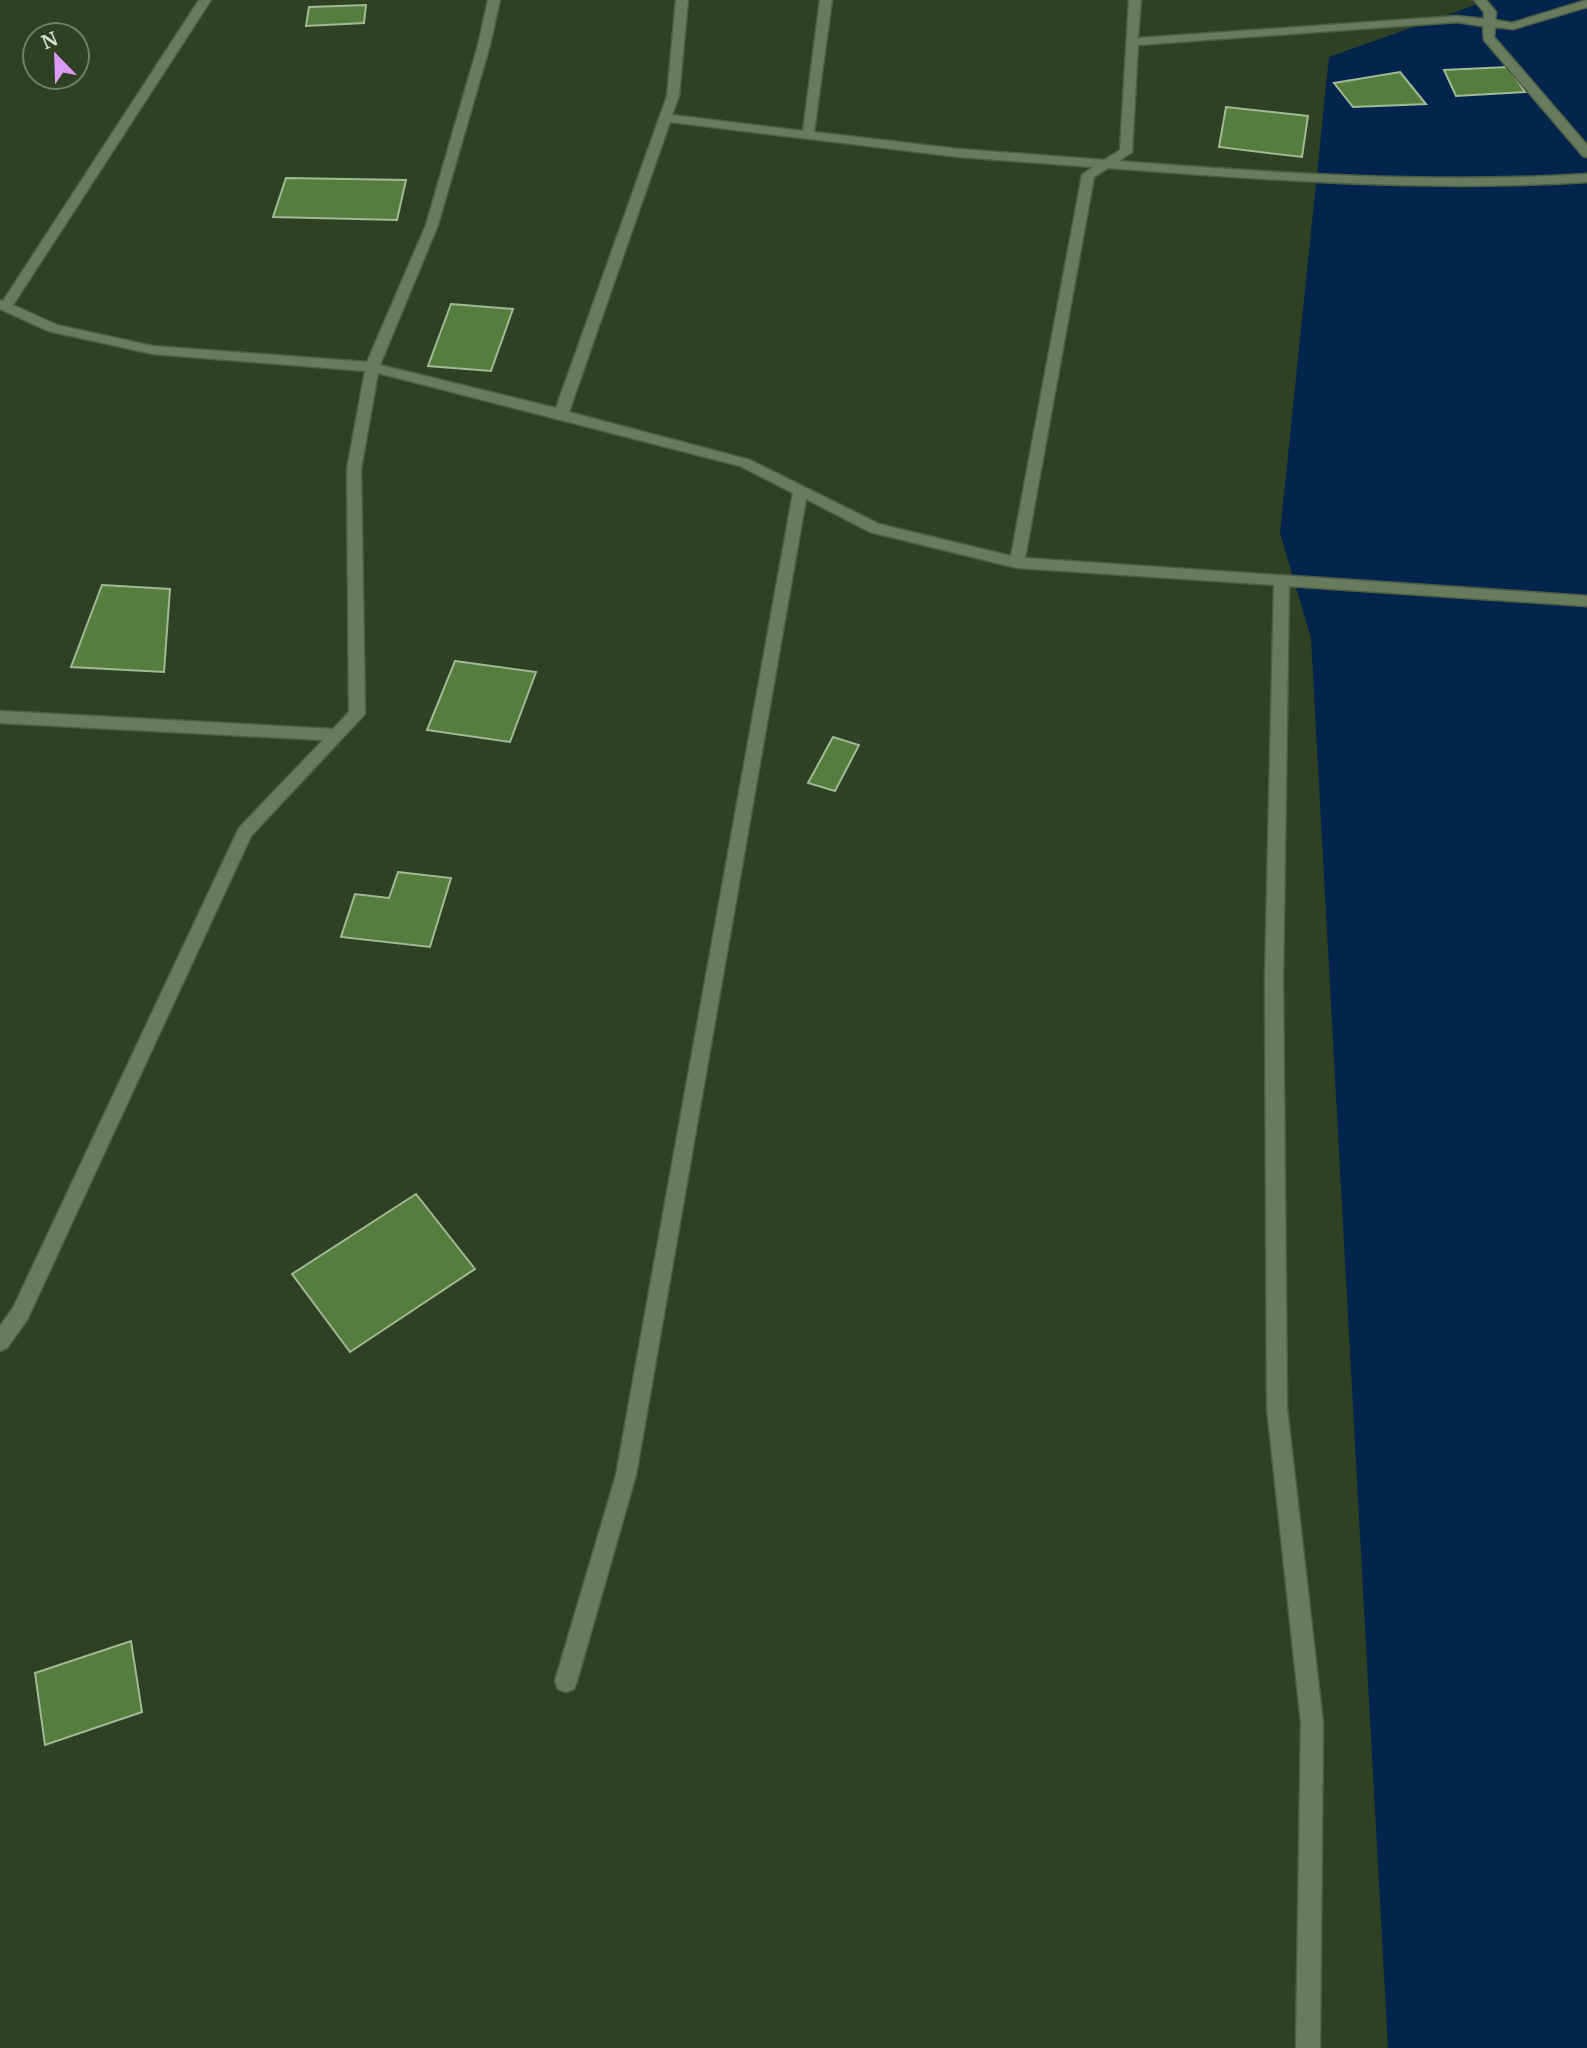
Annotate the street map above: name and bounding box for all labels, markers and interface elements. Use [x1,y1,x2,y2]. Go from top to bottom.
north arrow [21,21,91,91]
text: N [38,26,61,54]

